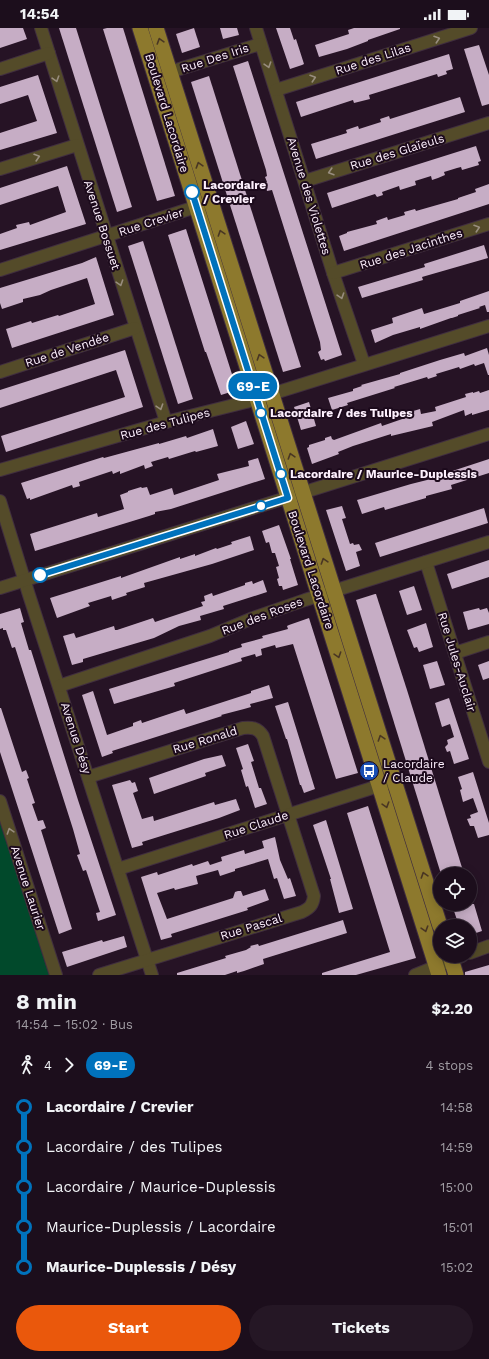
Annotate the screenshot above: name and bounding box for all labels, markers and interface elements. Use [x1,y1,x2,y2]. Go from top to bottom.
text: 14:54 [20,5,59,23]
one-way arrow [433,35,440,44]
one-way arrow [156,37,165,44]
street label: Rue des Lilas [334,40,412,78]
street label: Rue Des Iris [179,41,251,75]
street label: Boulevard Lacordaire [142,52,192,174]
one-way arrow [263,62,271,69]
one-way arrow [309,74,316,83]
one-way arrow [51,75,60,82]
street label: Rue des Glaïeuls [348,131,446,173]
street label: Avenue des Violettes [284,136,334,256]
one-way arrow [34,153,41,162]
one-way arrow [195,161,204,168]
one-way arrow [328,167,335,176]
street label: Avenue Bossuet [81,178,123,272]
place label: Lacordaire / Crevier [203,178,266,206]
marker: Lacordaire / Crevier [184,184,200,200]
street label: Rue Crevier [117,205,185,239]
one-way arrow [474,224,481,233]
street label: Rue des Jacinthes [358,226,464,272]
one-way arrow [217,230,226,237]
one-way arrow [116,279,124,286]
one-way arrow [336,292,345,299]
street label: Rue de Vendée [23,330,111,370]
one-way arrow [256,354,265,361]
line badge: 69-E [225,373,281,399]
text: 69-E [236,378,270,394]
one-way arrow [156,403,164,410]
street label: Rue des Tulipes [119,405,211,443]
place label: Lacordaire / des Tulipes [270,406,413,420]
marker: Lacordaire / des Tulipes [255,407,267,419]
one-way arrow [287,452,296,459]
place label: Lacordaire / Maurice-Duplessis [290,467,477,481]
marker: Lacordaire / Maurice-Duplessis [275,468,287,480]
unlabelled marker [255,500,267,512]
street label: Boulevard Lacordaire [285,509,337,631]
one-way arrow [321,558,329,565]
unlabelled marker [32,567,48,583]
street label: Rue des Roses [219,594,305,638]
street label: Rue Jules-Auclair [435,611,479,714]
one-way arrow [333,651,342,658]
street label: Avenue Désy [58,701,94,776]
street label: Rue Ronald [171,724,239,756]
one-way arrow [377,735,386,742]
place label: Lacordaire / Claude [383,757,445,785]
bus stop icon: Lacordaire / Claude [358,760,380,782]
one-way arrow [381,802,390,809]
street label: Rue Claude [222,808,290,842]
one-way arrow [6,828,15,835]
street label: Avenue Laurier [8,844,48,932]
map controls [433,867,477,963]
button: locate [433,867,477,911]
one-way arrow [420,872,429,879]
street label: Rue Pascal [218,911,284,943]
button: layers [433,919,477,963]
one-way arrow [420,926,429,933]
text: 8 min [16,989,77,1014]
text: $2.20 [431,1000,473,1018]
text: 14:54 – 15:02 · Bus [16,1017,133,1032]
icon: walk [16,1054,38,1076]
icon: forward [58,1054,80,1076]
text: 69-E [94,1057,127,1073]
text: 4 [44,1058,52,1073]
text: 4 stops [426,1058,473,1073]
text: Lacordaire / Crevier [46,1098,194,1116]
text: 14:58 [441,1100,473,1115]
text: Lacordaire / des Tulipes [46,1138,223,1156]
text: 14:59 [441,1140,473,1155]
text: Lacordaire / Maurice-Duplessis [46,1178,276,1196]
text: 15:00 [440,1180,473,1195]
text: Maurice-Duplessis / Lacordaire [46,1218,276,1236]
text: 15:01 [443,1220,473,1235]
text: Maurice-Duplessis / Désy [46,1258,236,1276]
text: 15:02 [441,1260,473,1275]
button: Start [16,1305,241,1351]
button: Tickets [249,1305,473,1351]

